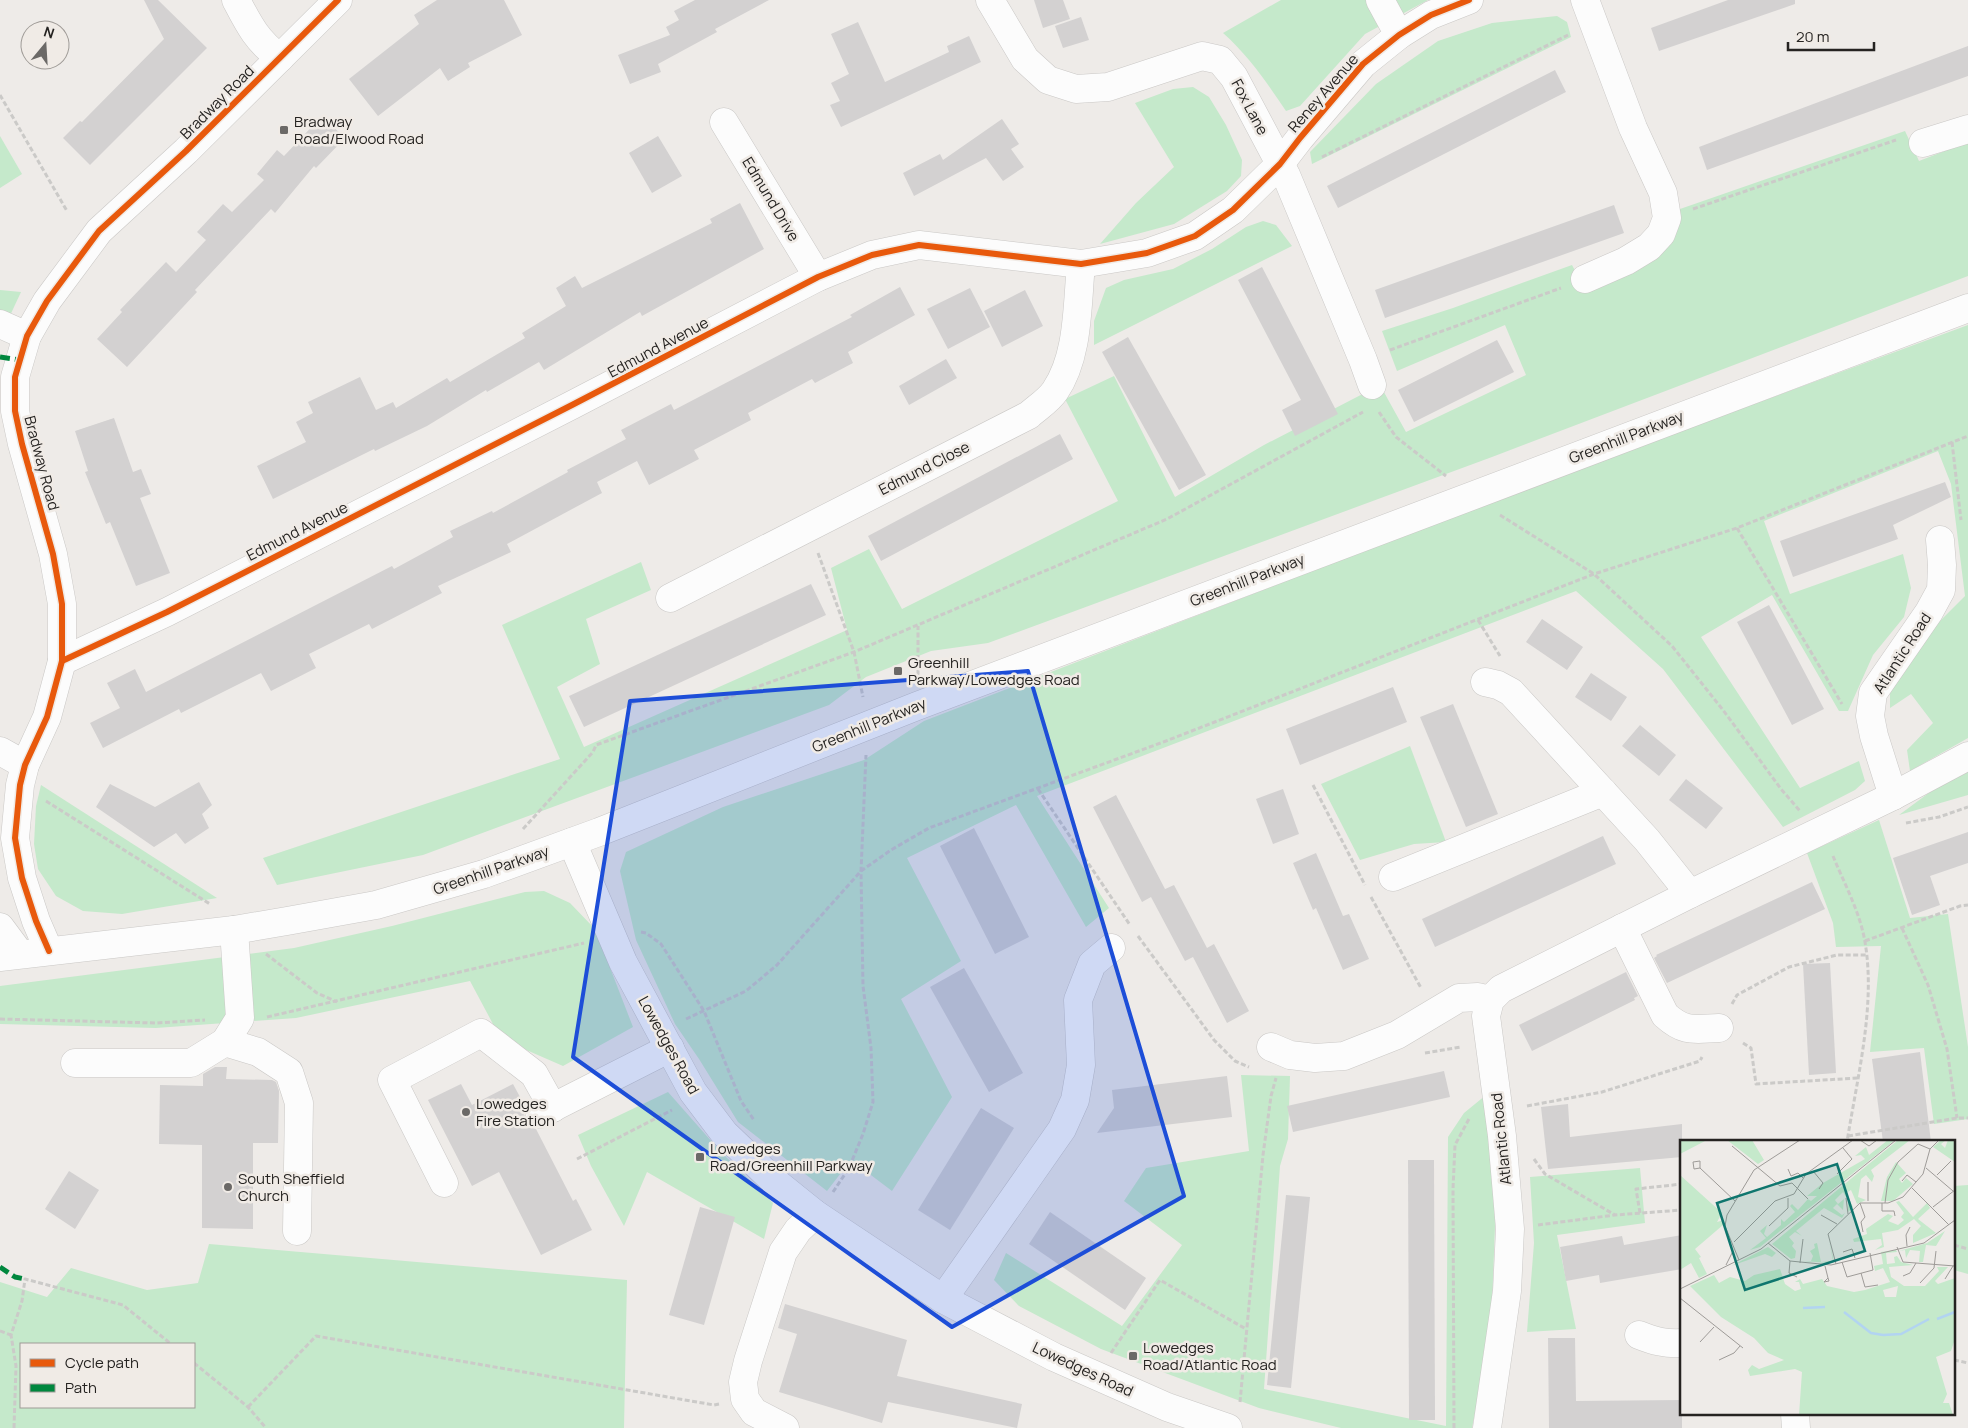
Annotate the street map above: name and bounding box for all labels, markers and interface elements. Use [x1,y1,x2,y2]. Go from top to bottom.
north arrow [20,20,70,70]
scale bar [1788,20,1874,52]
text: N [41,22,57,43]
text: 20 m [1796,26,1829,47]
street label: Reney Avenue [1283,49,1363,137]
street label: Bradway Road [175,60,259,144]
street label: Fox Lane [1227,75,1274,139]
place label: Bradway Road/Elwood Road [294,111,424,149]
marker: Bradway Road/Elwood Road [278,124,290,136]
street label: Edmund Drive [738,153,805,245]
street label: Edmund Avenue [604,312,712,382]
street label: Greenhill Parkway [1566,405,1686,469]
street label: Bradway Road [19,413,65,513]
street label: Edmund Close [875,436,973,500]
street label: Edmund Avenue [243,496,351,566]
street label: Greenhill Parkway [1187,548,1307,612]
street label: Atlantic Road [1868,609,1936,697]
place label: Greenhill Parkway/Lowedges Road [908,652,1080,690]
marker: Greenhill Parkway/Lowedges Road [892,665,904,677]
street label: Greenhill Parkway [809,693,929,757]
street label: Greenhill Parkway [430,840,552,900]
street label: Lowedges Road [633,992,705,1098]
street label: Atlantic Road [1486,1092,1516,1186]
place label: Lowedges Fire Station [476,1093,555,1131]
marker: Lowedges Fire Station [460,1106,472,1118]
place label: Lowedges Road/Greenhill Parkway [710,1138,873,1176]
inset map [1680,1140,1956,1416]
marker: Lowedges Road/Greenhill Parkway [694,1151,706,1163]
place label: South Sheffield Church [238,1168,345,1206]
marker: South Sheffield Church [222,1181,234,1193]
street label: Lowedges Road [1029,1336,1137,1402]
place label: Lowedges Road/Atlantic Road [1143,1337,1277,1375]
legend [20,1343,195,1408]
marker: Lowedges Road/Atlantic Road [1127,1350,1139,1362]
text: Cycle path [65,1352,139,1373]
text: Path [65,1377,97,1398]

